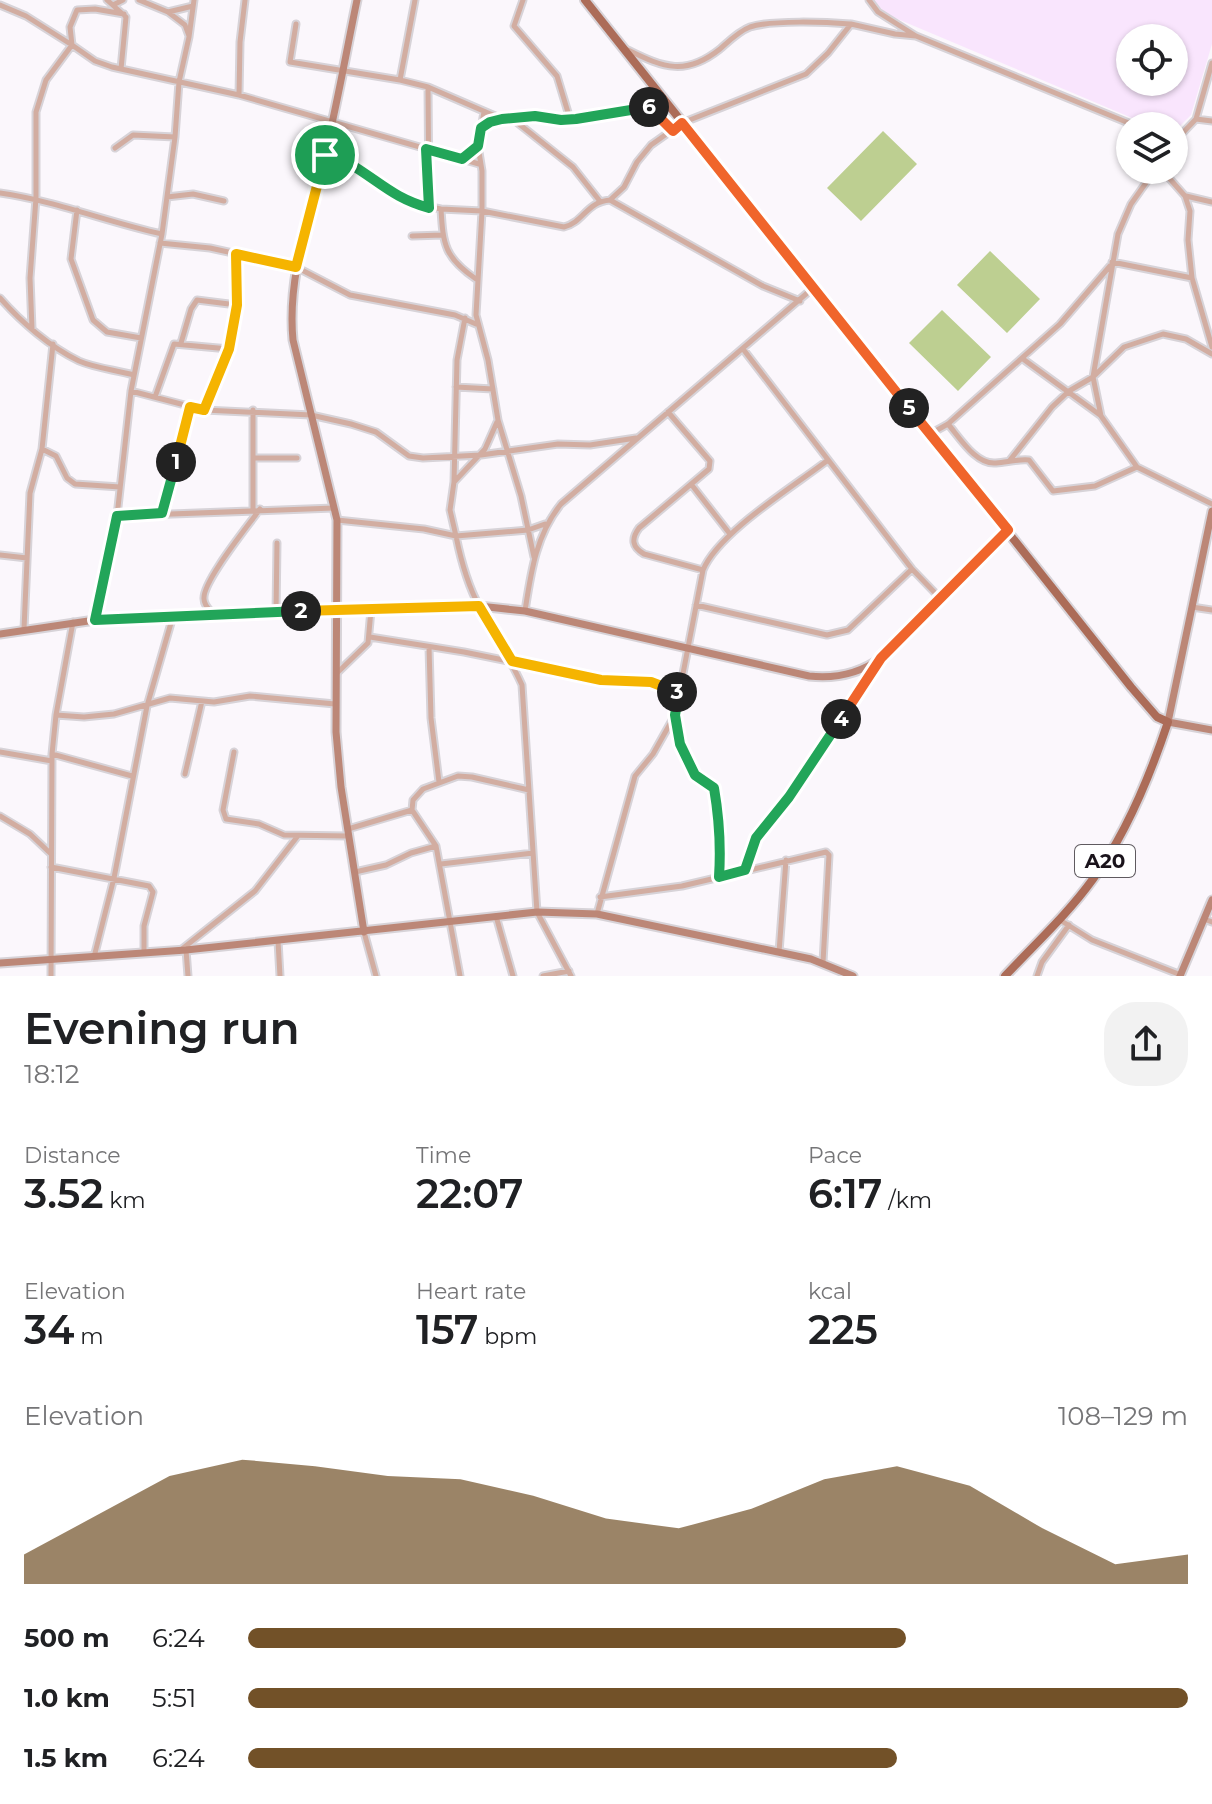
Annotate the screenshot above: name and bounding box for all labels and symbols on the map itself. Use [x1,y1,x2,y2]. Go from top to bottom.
pin: 6 [629,87,669,127]
pin [291,121,359,189]
pin: 5 [889,388,929,428]
pin: 1 [156,442,196,482]
pin: 2 [281,591,321,631]
pin: 3 [657,672,697,712]
pin: 4 [821,699,861,739]
road number: A20 [1075,845,1135,877]

